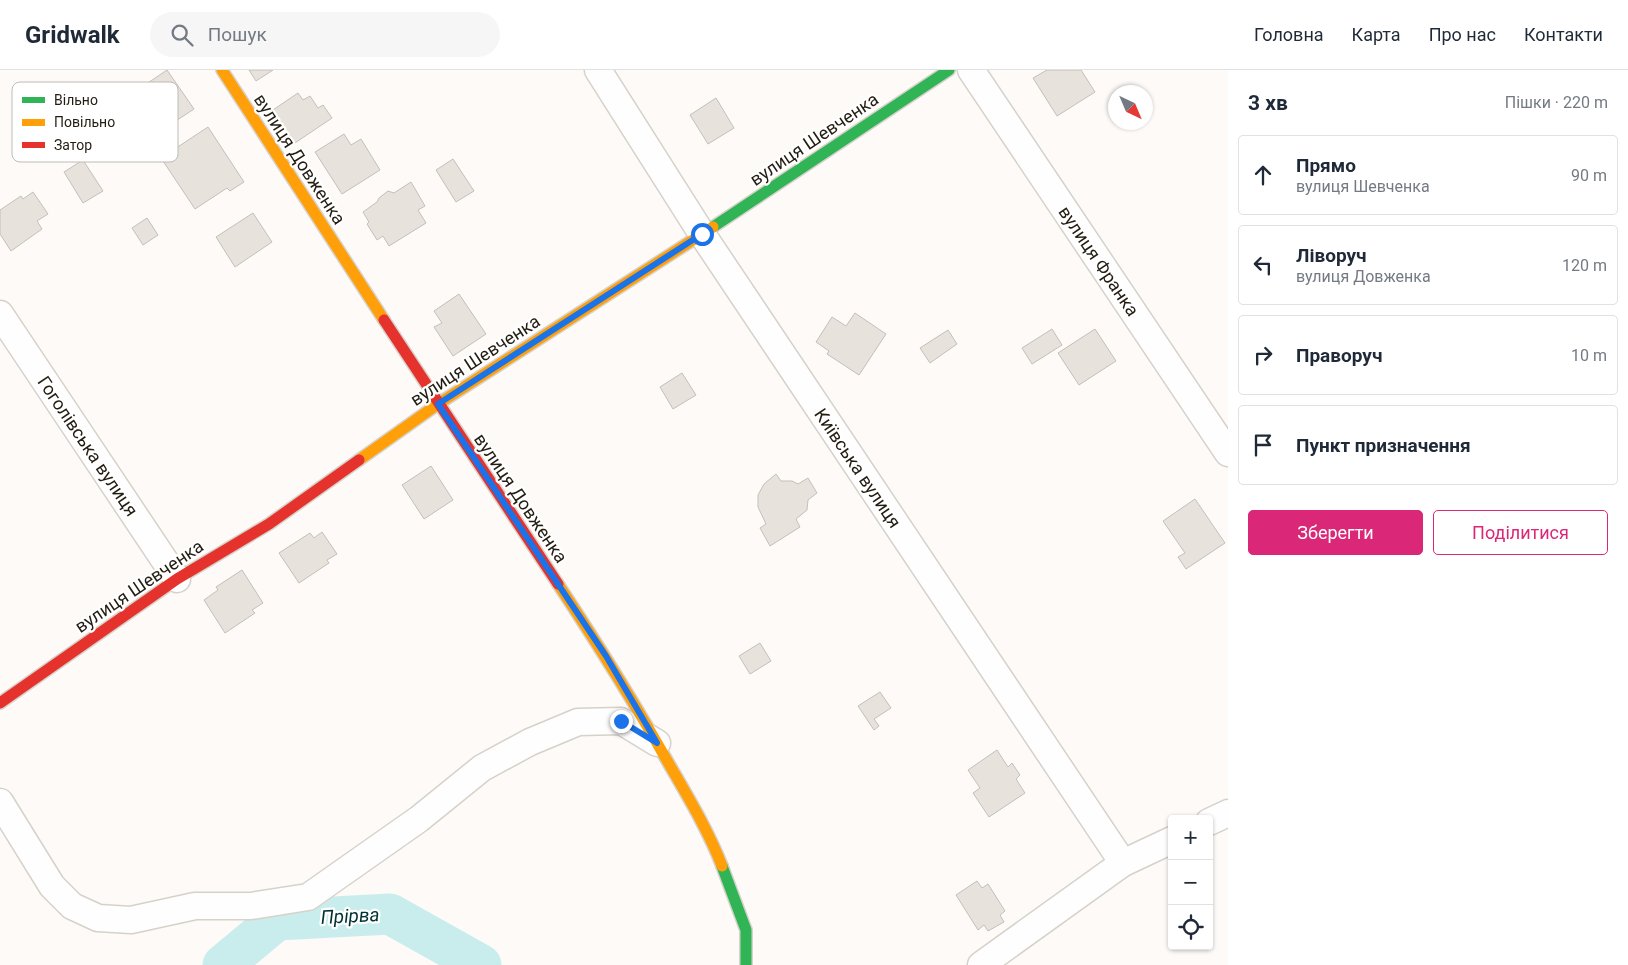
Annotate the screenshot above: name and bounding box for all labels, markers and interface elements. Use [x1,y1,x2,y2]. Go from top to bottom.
search box [150,12,500,57]
text: Gridwalk [25,21,120,49]
icon: search [168,21,196,49]
text: Пошук [208,23,267,46]
text: Головна [1254,24,1324,45]
text: Карта [1352,24,1401,45]
text: Про нас [1429,24,1496,45]
text: Контакти [1524,24,1603,45]
legend [12,82,178,162]
north arrow [1108,85,1153,130]
street label: вулиця Шевченка [746,88,882,190]
street label: вулиця Довженка [250,90,350,228]
text: 3 хв [1248,91,1288,115]
text: Вільно [54,92,98,108]
text: Пішки · 220 m [1505,93,1608,112]
text: Повільно [54,114,115,130]
text: Затор [54,137,92,153]
text: Прямо [1296,154,1356,177]
icon: ahead [1249,161,1277,189]
text: 90 m [1571,166,1607,185]
text: вулиця Шевченка [1296,177,1430,196]
street label: вулиця Франка [1055,202,1143,320]
route start [691,223,714,246]
text: Ліворуч [1296,244,1367,267]
icon: left [1249,251,1277,279]
text: 120 m [1562,256,1607,275]
text: вулиця Довженка [1296,267,1431,286]
street label: вулиця Шевченка [406,310,544,410]
icon: right [1249,341,1277,369]
text: Праворуч [1296,344,1382,367]
text: 10 m [1571,346,1607,365]
street label: Гоголівська вулиця [33,372,143,520]
street label: Київська вулиця [810,404,906,532]
street label: вулиця Довженка [470,429,572,567]
icon: arrive [1249,431,1277,459]
text: Пункт призначення [1296,434,1471,457]
button: Зберегти [1248,510,1423,555]
button: Поділитися [1433,510,1608,555]
street label: вулиця Шевченка [71,535,207,637]
route end [610,710,633,733]
map controls [1168,815,1213,950]
button: + [1168,815,1213,860]
button: − [1168,860,1213,905]
water label: Прірва [320,903,380,929]
button: locate [1168,905,1213,950]

